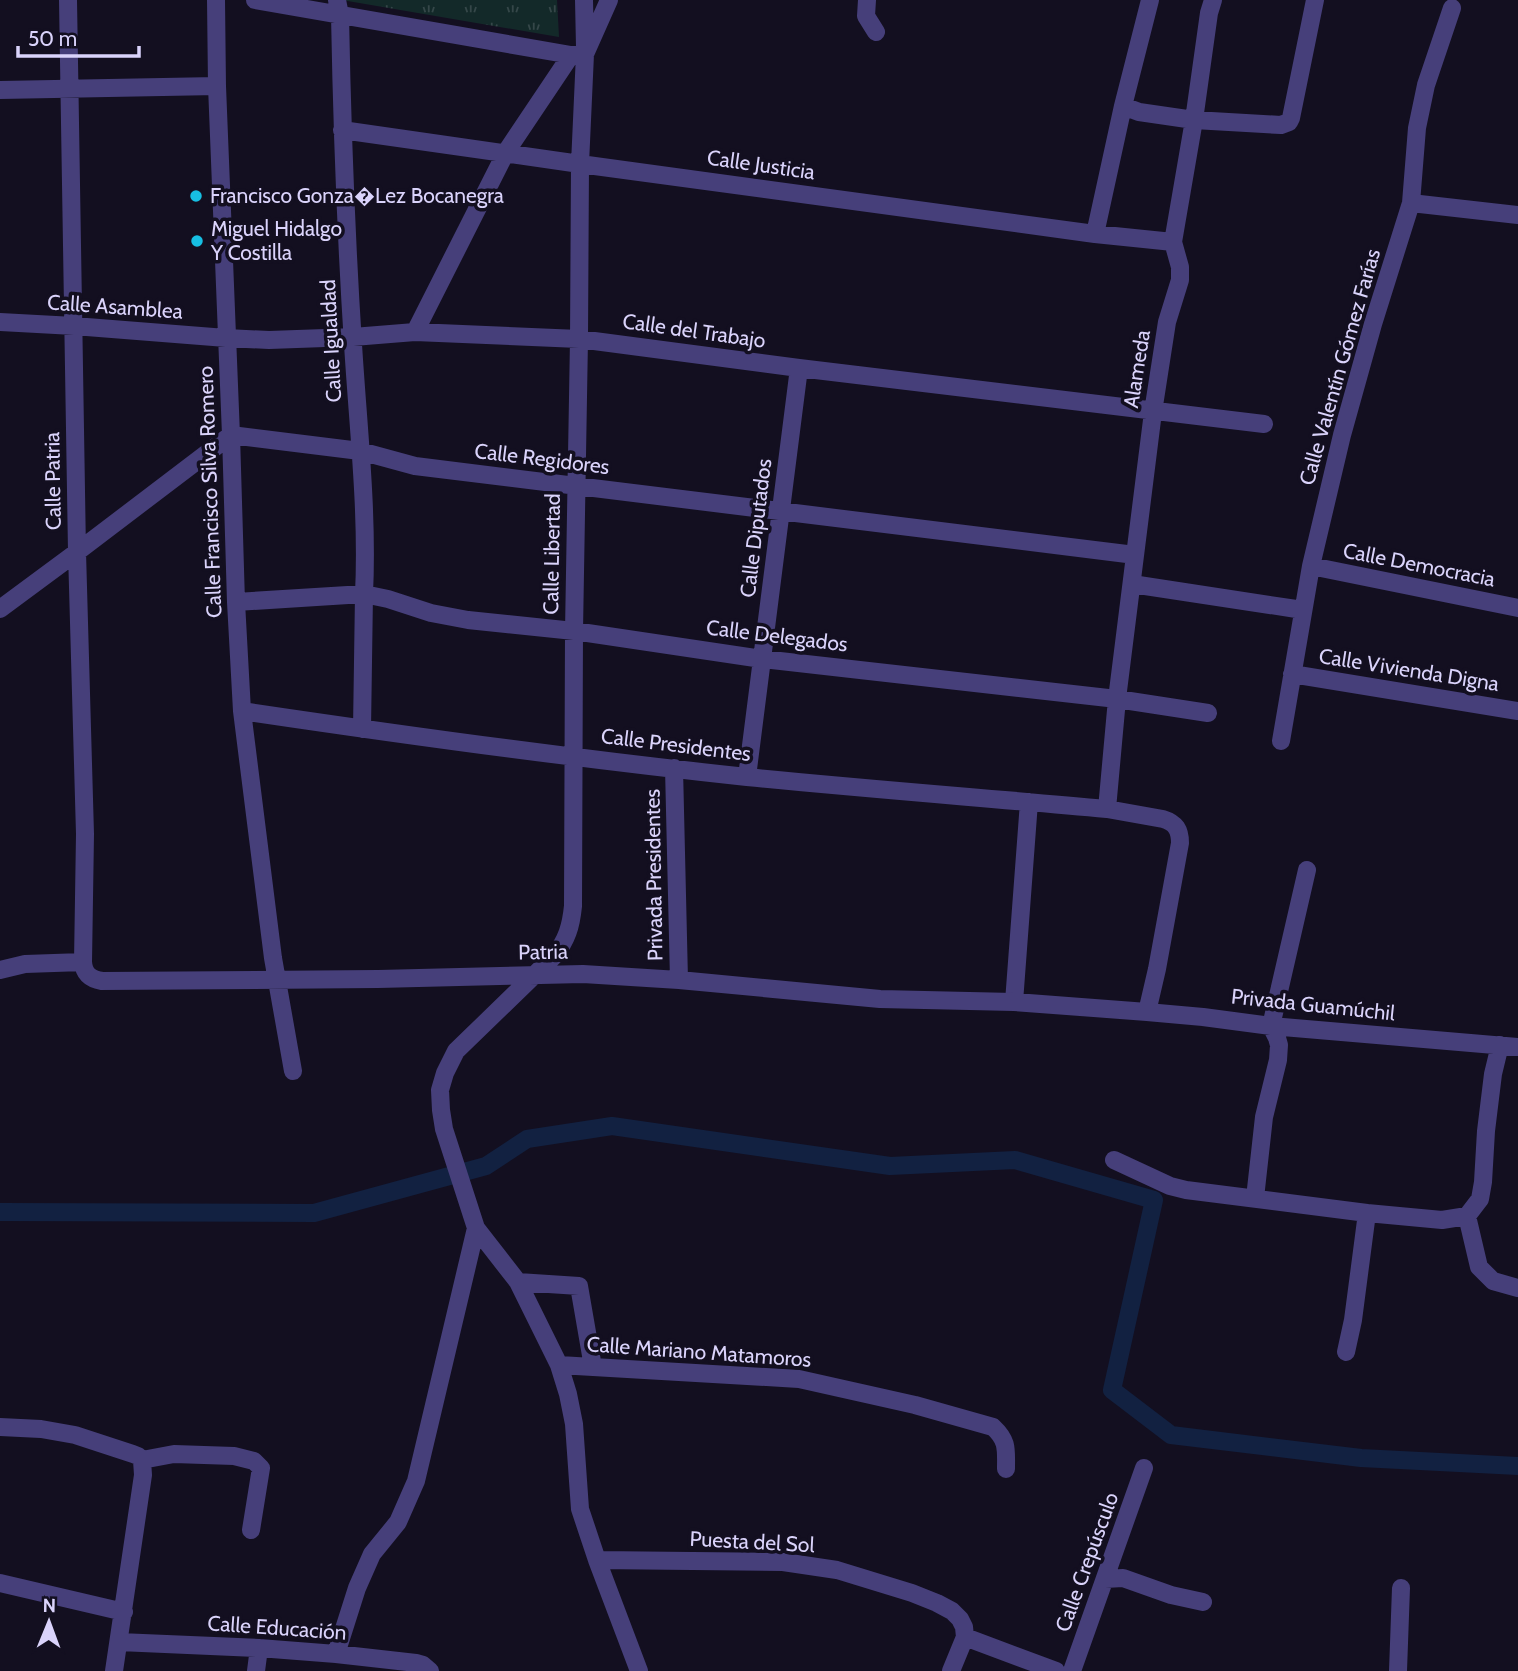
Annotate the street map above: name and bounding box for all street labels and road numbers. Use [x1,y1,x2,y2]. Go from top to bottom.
street label: Calle Justicia [705,145,817,184]
street label: Calle Valentín Gómez Farías [1294,246,1385,488]
street label: Calle Igualdad [315,279,346,403]
street label: Calle Asamblea [46,289,184,324]
street label: Calle del Trabajo [621,308,767,354]
street label: Alameda [1118,328,1155,410]
street label: Calle Francisco Silva Romero [193,366,226,619]
street label: Calle Patria [39,432,66,530]
street label: Calle Regidores [473,438,611,479]
street label: Calle Diputados [735,457,776,599]
street label: Calle Libertad [538,493,565,615]
street label: Calle Democracia [1341,538,1497,592]
street label: Calle Delegados [705,614,849,657]
street label: Calle Vivienda Digna [1317,643,1501,696]
street label: Calle Presidentes [600,723,753,766]
street label: Privada Presidentes [639,788,668,961]
street label: Patria [518,939,568,964]
street label: Privada Guamúchil [1230,983,1396,1026]
street label: Calle Mariano Matamoros [586,1331,812,1372]
street label: Calle Crepúsculo [1050,1489,1123,1635]
street label: Puesta del Sol [689,1526,815,1557]
street label: Calle Educación [207,1610,347,1645]

